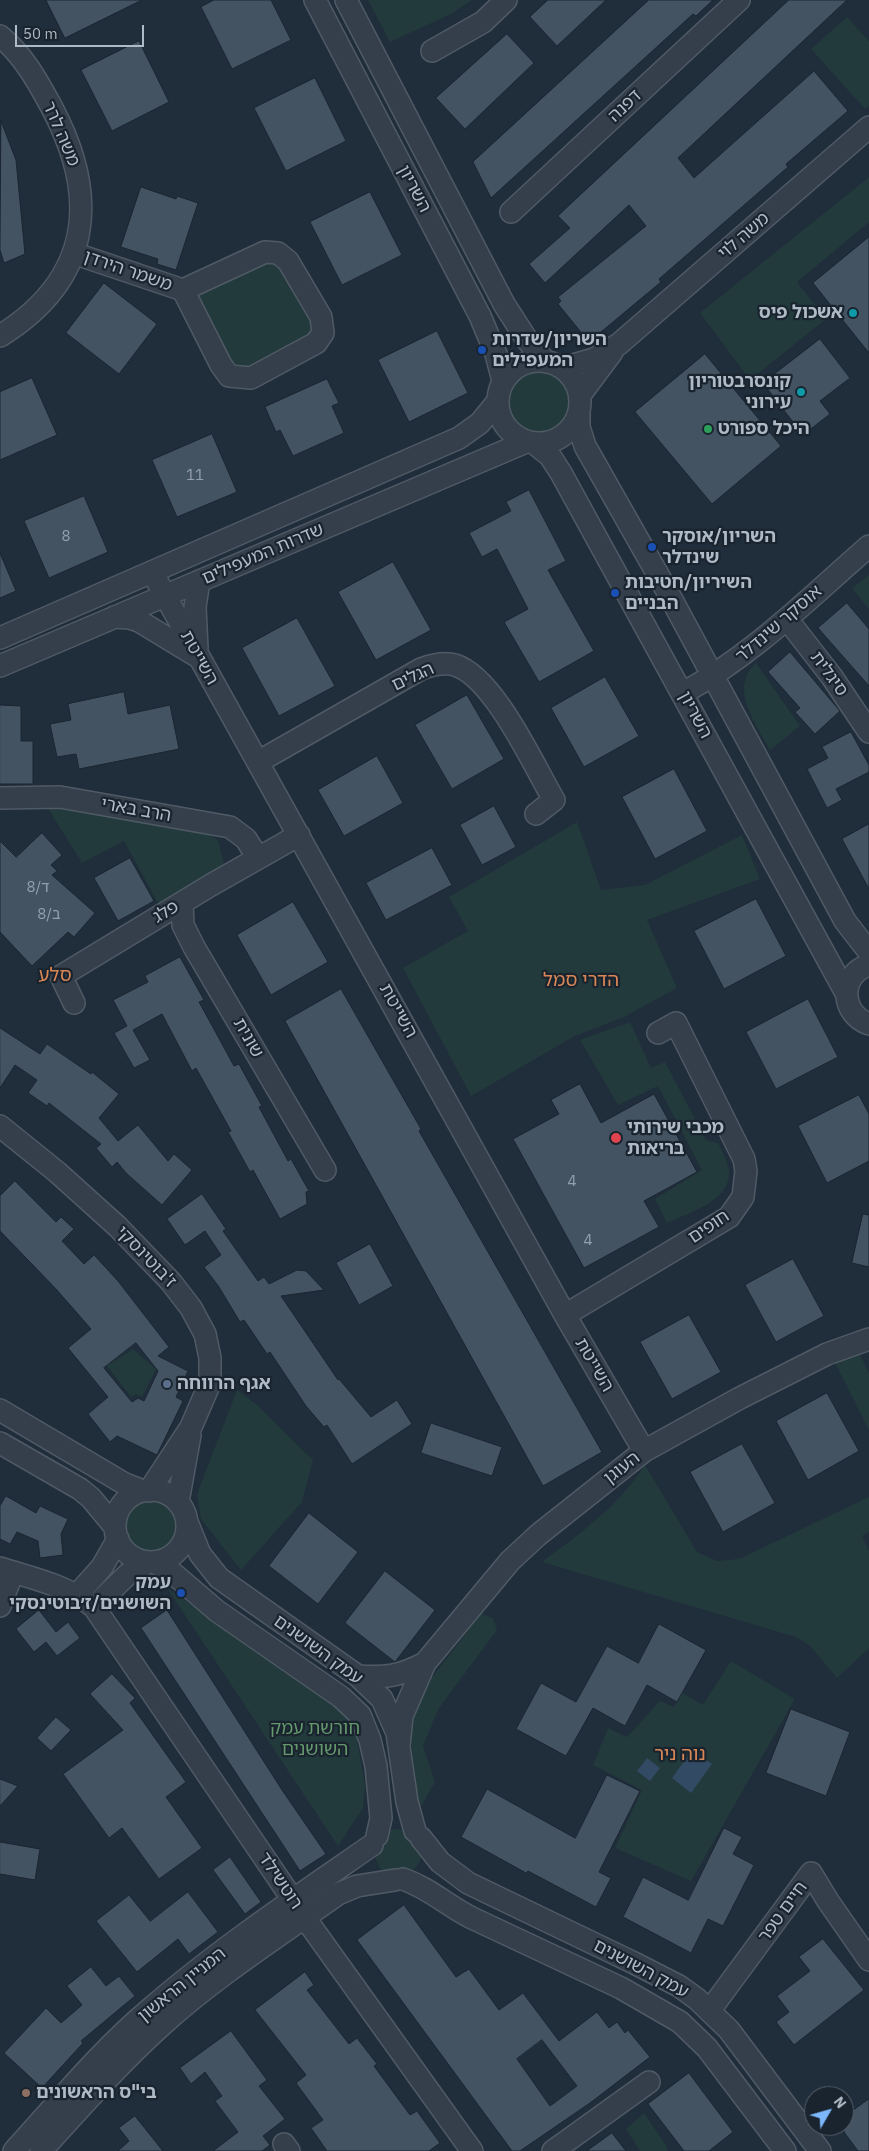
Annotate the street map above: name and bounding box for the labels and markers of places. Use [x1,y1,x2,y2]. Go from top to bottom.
place label: אשכול פיס [758,302,843,324]
marker: אשכול פיס [847,307,859,319]
place label: השריון/שדרות המעפילים [492,329,607,372]
marker: השריון/שדרות המעפילים [476,344,488,356]
place label: קונסרבטוריון עירוני [689,371,791,414]
marker: קונסרבטוריון עירוני [795,386,807,398]
place label: היכל ספורט [718,418,810,440]
marker: היכל ספורט [702,423,714,435]
place label: השריון/אוסקר שינדלר [662,526,776,568]
marker: השריון/אוסקר שינדלר [646,541,658,553]
place label: השיריון/חטיבות הבניים [625,572,752,614]
marker: השיריון/חטיבות הבניים [609,587,621,599]
place label: מכבי שירותי בריאות [627,1117,724,1160]
marker: מכבי שירותי בריאות [609,1131,623,1145]
place label: אגף הרווחה [177,1373,271,1395]
marker: אגף הרווחה [161,1378,173,1390]
place label: עמק השושנים/ז׳בוטינסקי [9,1572,171,1615]
marker: עמק השושנים/ז׳בוטינסקי [175,1587,187,1599]
place label: בי"ס הראשונים [36,2082,157,2104]
marker: בי"ס הראשונים [20,2087,32,2099]

